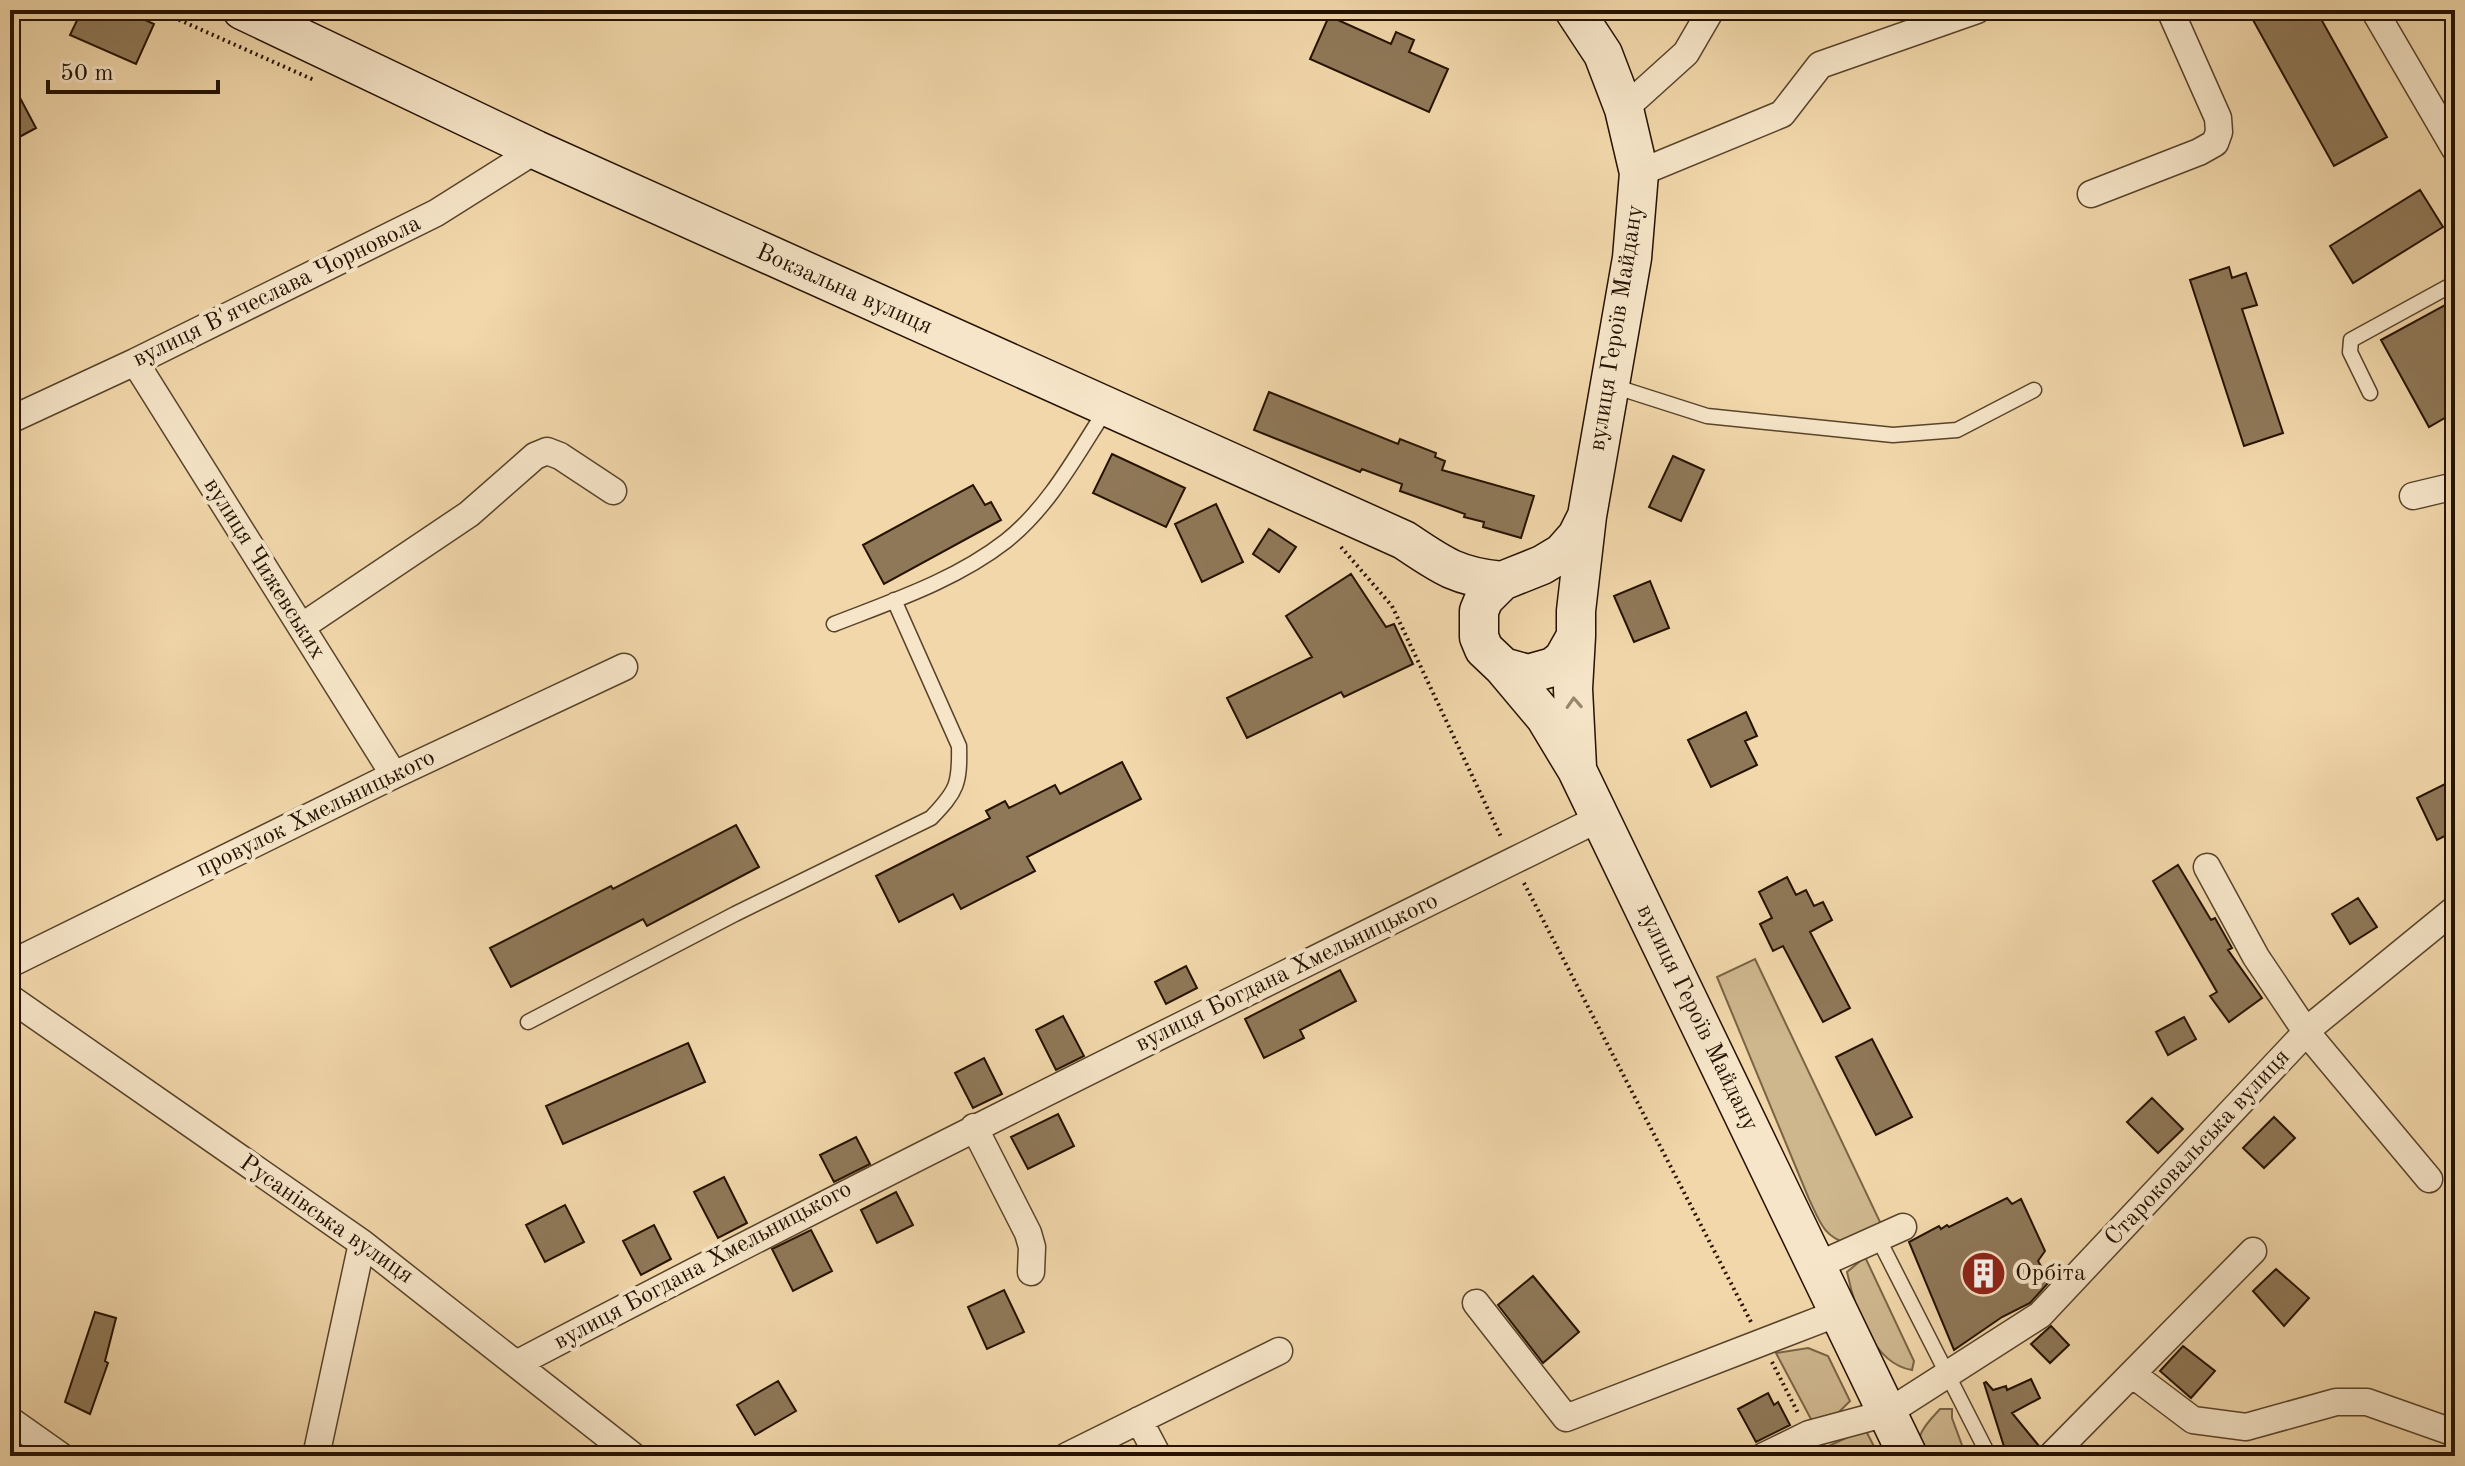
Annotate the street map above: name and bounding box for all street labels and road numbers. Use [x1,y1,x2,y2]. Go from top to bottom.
street label: вулиця Героїв Майдану [1586,203,1648,453]
street label: вулиця В'ячеслава Чорновола [129,212,425,372]
street label: Вокзальна вулиця [752,240,936,340]
street label: вулиця Чижевських [199,474,329,664]
street label: провулок Хмельницького [193,746,439,882]
street label: вулиця Богдана Хмельницького [1132,889,1442,1057]
street label: вулиця Героїв Майдану [1632,901,1762,1135]
street label: Староковальська вулиця [2101,1045,2295,1251]
street label: Русанівська вулиця [235,1151,417,1289]
street label: вулиця Богдана Хмельницького [550,1177,856,1355]

